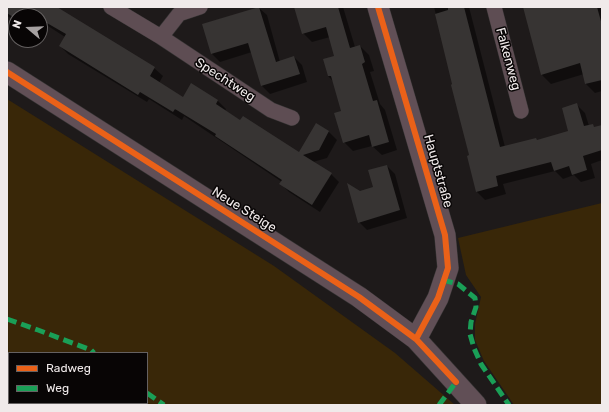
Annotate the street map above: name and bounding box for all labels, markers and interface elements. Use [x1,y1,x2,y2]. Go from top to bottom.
north arrow [8,8,48,48]
text: N [10,18,25,30]
street label: Falkenweg [492,26,524,92]
street label: Spechtweg [192,55,258,105]
street label: Hauptstraße [420,132,456,210]
street label: Neue Steige [209,184,279,236]
legend [8,352,148,404]
text: Radweg [46,361,91,375]
text: Weg [46,381,69,395]

